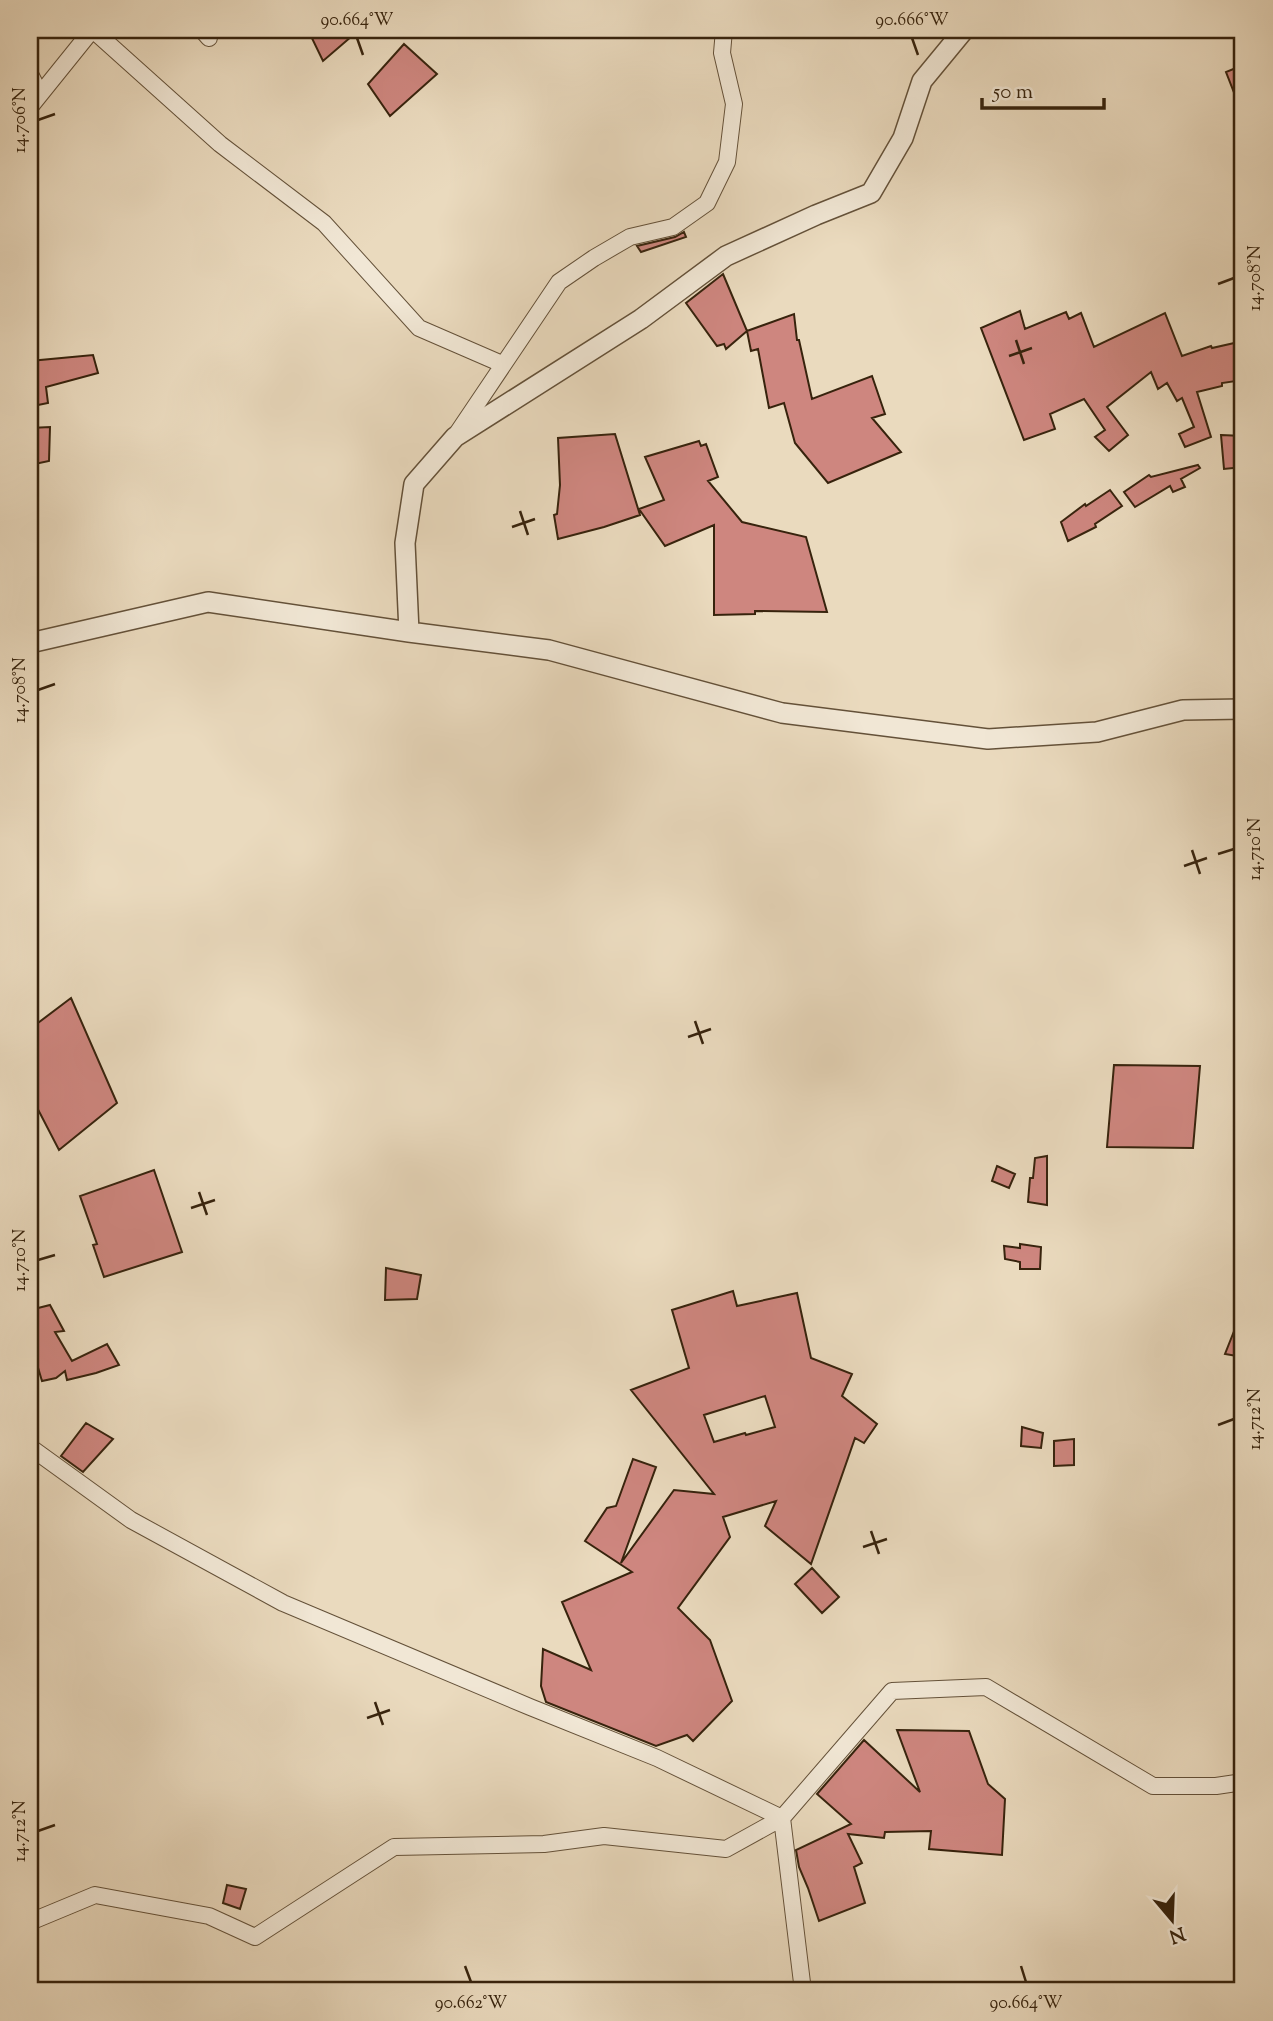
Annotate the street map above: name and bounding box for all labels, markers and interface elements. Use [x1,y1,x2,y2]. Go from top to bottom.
text: 90.664°W [320,8,394,34]
text: 90.666°W [875,8,949,34]
scale bar [982,66,1105,110]
text: 50 m [992,78,1033,108]
text: 14.706°N [8,87,34,153]
text: 14.708°N [1243,245,1269,311]
text: 14.708°N [8,657,34,723]
text: 14.710°N [1243,818,1269,880]
text: 14.710°N [8,1229,34,1291]
text: 14.712°N [1243,1388,1269,1450]
text: 14.712°N [8,1800,34,1862]
north arrow [1136,1884,1206,1954]
text: N [1165,1918,1188,1949]
text: 90.662°W [435,1991,507,2017]
text: 90.664°W [989,1991,1063,2017]

